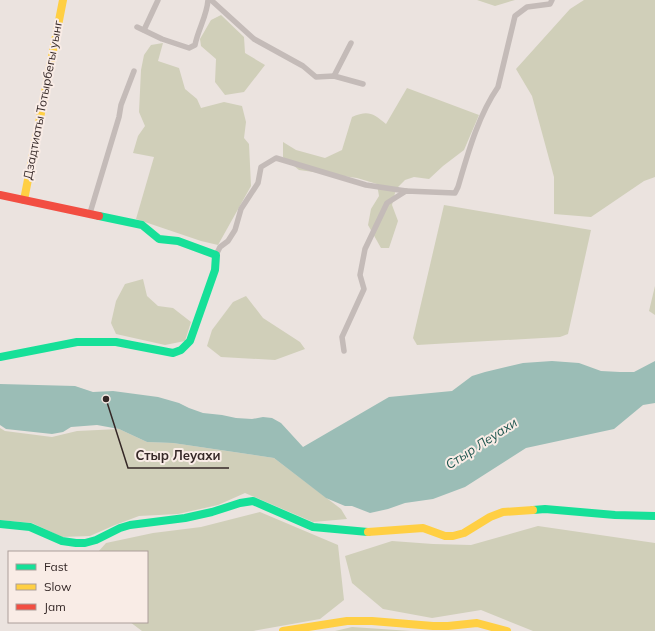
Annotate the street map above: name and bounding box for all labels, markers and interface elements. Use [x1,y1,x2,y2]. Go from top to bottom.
street label: Дзадтиаты Тотырбегы уынг [20,18,65,181]
water label: Стыр Леуахи [442,414,520,472]
callout: Стыр Леуахи [128,443,229,468]
text: Стыр Леуахи [135,447,221,464]
legend [8,551,148,623]
text: Fast [44,559,68,574]
text: Slow [44,579,72,594]
text: Jam [44,599,66,614]

